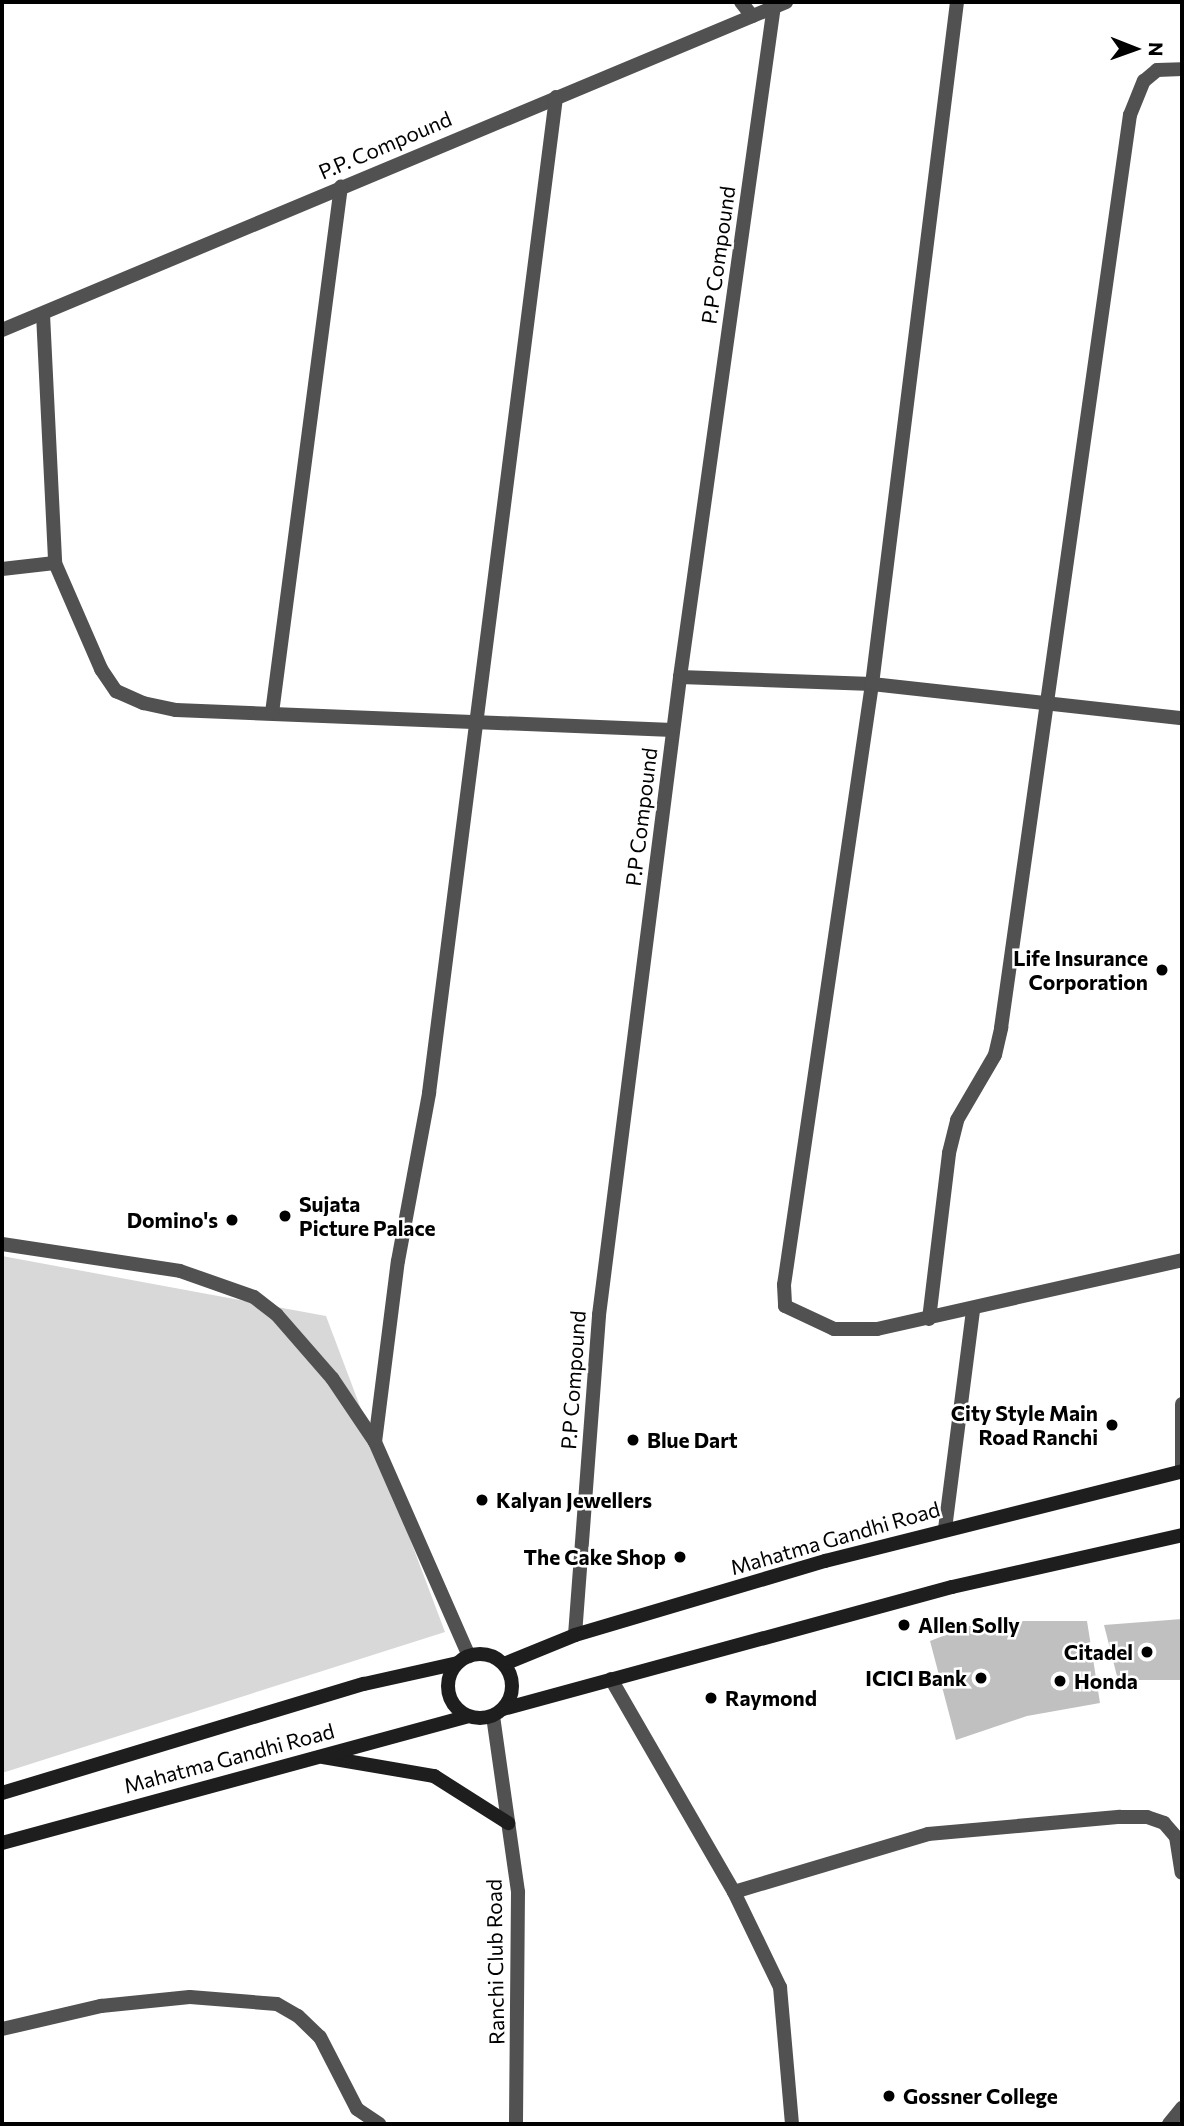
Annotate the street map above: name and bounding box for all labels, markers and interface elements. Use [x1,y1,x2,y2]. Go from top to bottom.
north arrow [1100,14,1170,84]
text: N [1145,42,1168,57]
street label: P.P. Compound [315,106,455,184]
street label: P.P Compound [696,184,740,326]
street label: P.P Compound [620,746,662,888]
place label: Life Insurance Corporation [1013,945,1148,995]
marker: Life Insurance Corporation [1154,962,1170,978]
place label: Sujata Picture Palace [299,1191,436,1241]
place label: Domino's [127,1207,218,1233]
marker: Sujata Picture Palace [277,1208,293,1224]
marker: Domino's [224,1212,240,1228]
street label: P.P Compound [556,1310,590,1450]
place label: City Style Main Road Ranchi [951,1400,1098,1450]
marker: City Style Main Road Ranchi [1104,1417,1120,1433]
place label: Blue Dart [647,1427,738,1453]
marker: Blue Dart [625,1432,641,1448]
place label: Kalyan Jewellers [496,1487,652,1513]
marker: Kalyan Jewellers [474,1492,490,1508]
street label: Mahatma Gandhi Road [727,1496,943,1580]
place label: The Cake Shop [523,1544,666,1570]
marker: The Cake Shop [672,1549,688,1565]
place label: Allen Solly [918,1612,1020,1638]
marker: Allen Solly [896,1617,912,1633]
place label: Citadel [1064,1639,1133,1665]
marker: Citadel [1139,1644,1155,1660]
place label: ICICI Bank [865,1665,967,1691]
place label: Honda [1074,1668,1138,1694]
marker: ICICI Bank [973,1670,989,1686]
marker: Honda [1052,1673,1068,1689]
place label: Raymond [725,1685,817,1711]
marker: Raymond [703,1690,719,1706]
street label: Mahatma Gandhi Road [121,1718,337,1798]
street label: Ranchi Club Road [481,1879,509,2045]
place label: Gossner College [903,2083,1058,2109]
marker: Gossner College [881,2088,897,2104]

